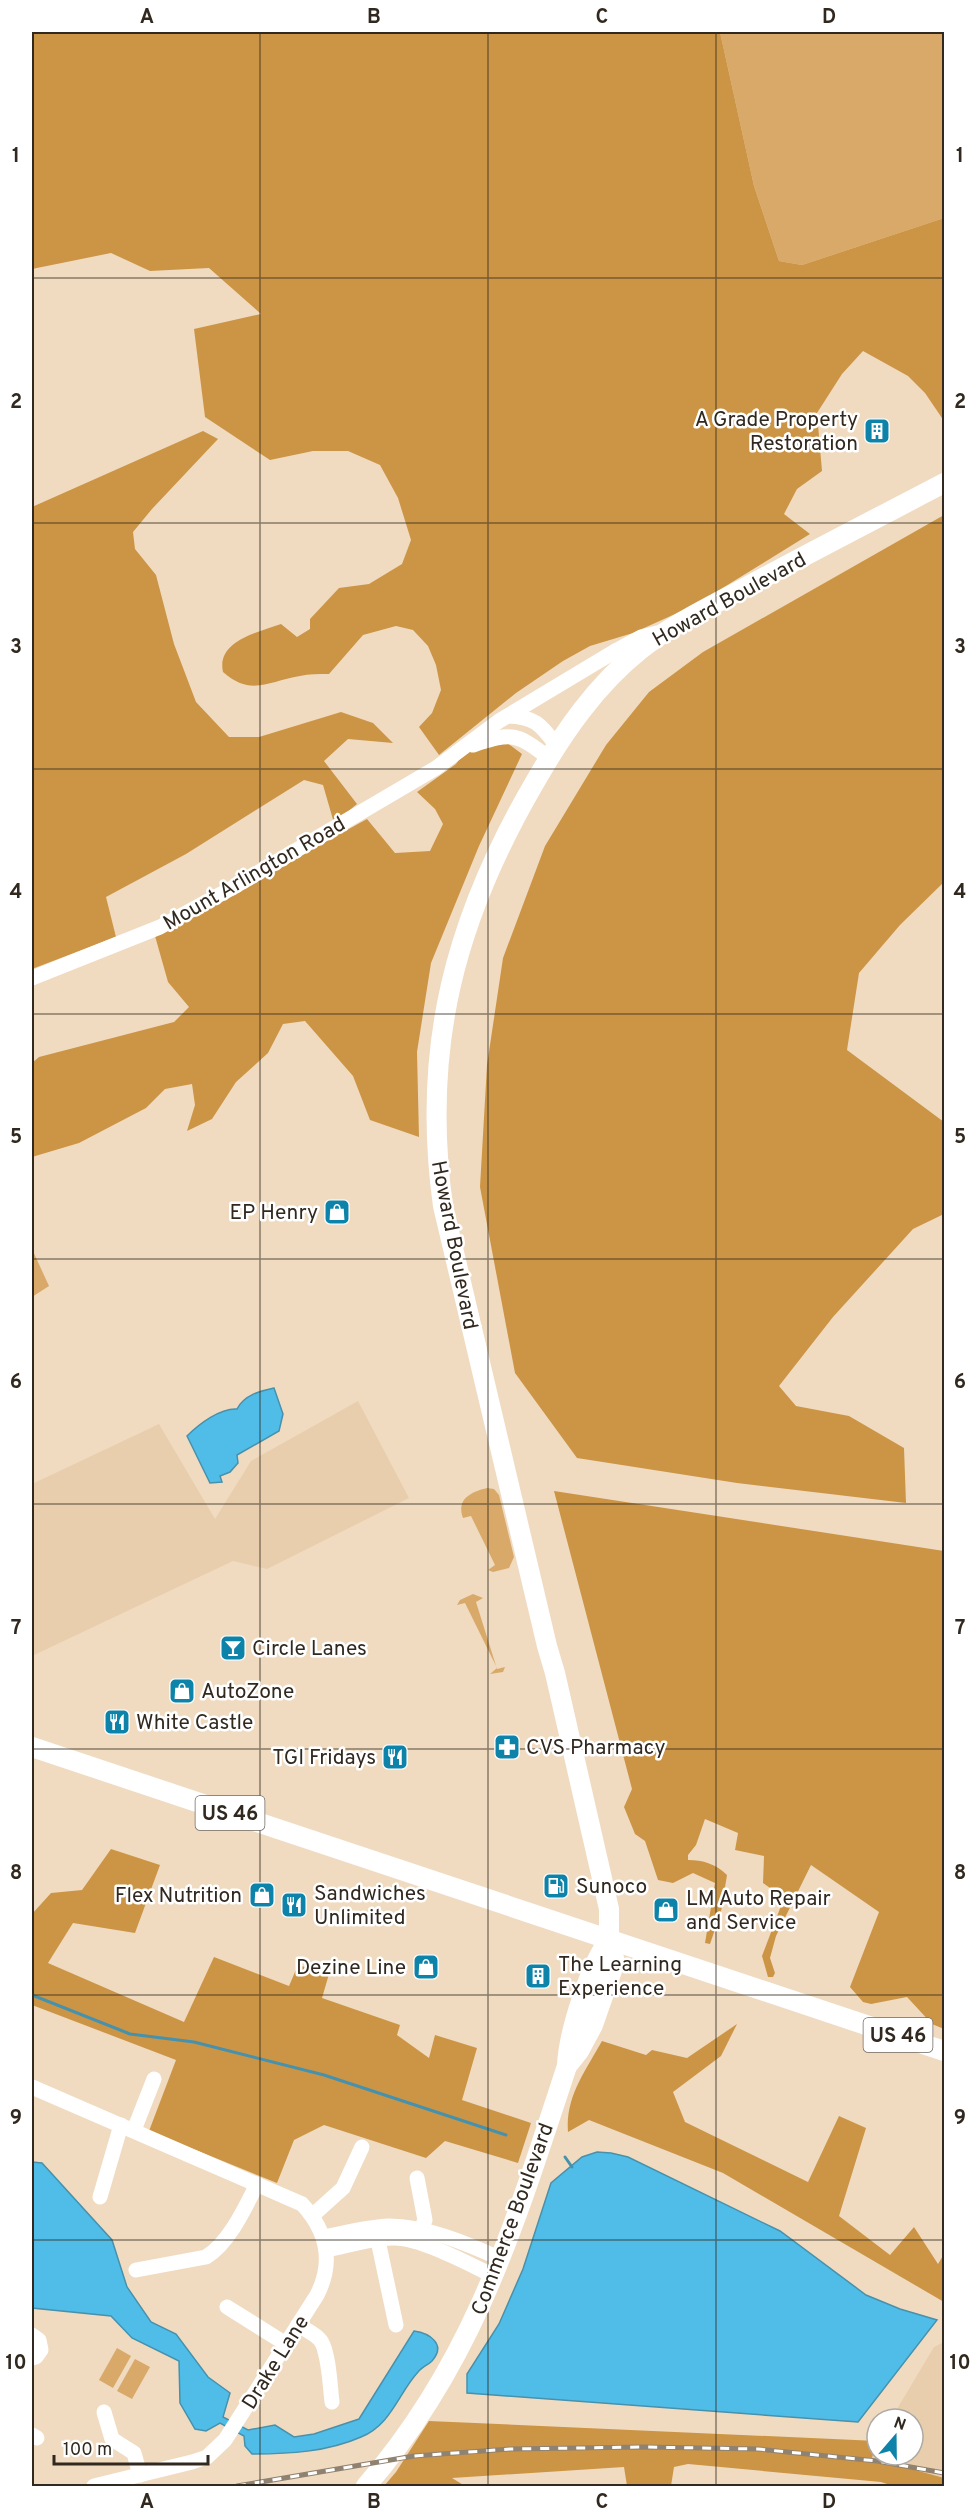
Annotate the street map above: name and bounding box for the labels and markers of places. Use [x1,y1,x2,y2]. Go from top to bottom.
place label: A Grade Property Restoration [695,407,858,458]
building icon: A Grade Property Restoration [862,416,892,446]
shop icon: EP Henry [322,1197,352,1227]
place label: EP Henry [230,1200,318,1227]
bar icon: Circle Lanes [218,1633,248,1663]
place label: Circle Lanes [252,1636,367,1663]
shop icon: AutoZone [167,1676,197,1706]
place label: AutoZone [201,1679,294,1706]
restaurant icon: White Castle [102,1707,132,1737]
place label: White Castle [136,1710,253,1737]
pharmacy icon: CVS Pharmacy [492,1732,522,1762]
place label: CVS Pharmacy [526,1735,666,1762]
restaurant icon: TGI Fridays [380,1742,410,1772]
place label: TGI Fridays [272,1745,376,1772]
fuel station icon: Sunoco [541,1871,571,1901]
place label: Sunoco [576,1874,647,1901]
shop icon: Flex Nutrition [247,1880,277,1910]
place label: Sandwiches Unlimited [314,1881,426,1932]
place label: Flex Nutrition [115,1883,242,1910]
place label: LM Auto Repair and Service [686,1886,831,1937]
restaurant icon: Sandwiches Unlimited [279,1890,309,1920]
shop icon: LM Auto Repair and Service [651,1895,681,1925]
shop icon: Dezine Line [411,1952,441,1982]
place label: The Learning Experience [558,1952,682,2003]
place label: Dezine Line [296,1955,406,1982]
building icon: The Learning Experience [523,1961,553,1991]

